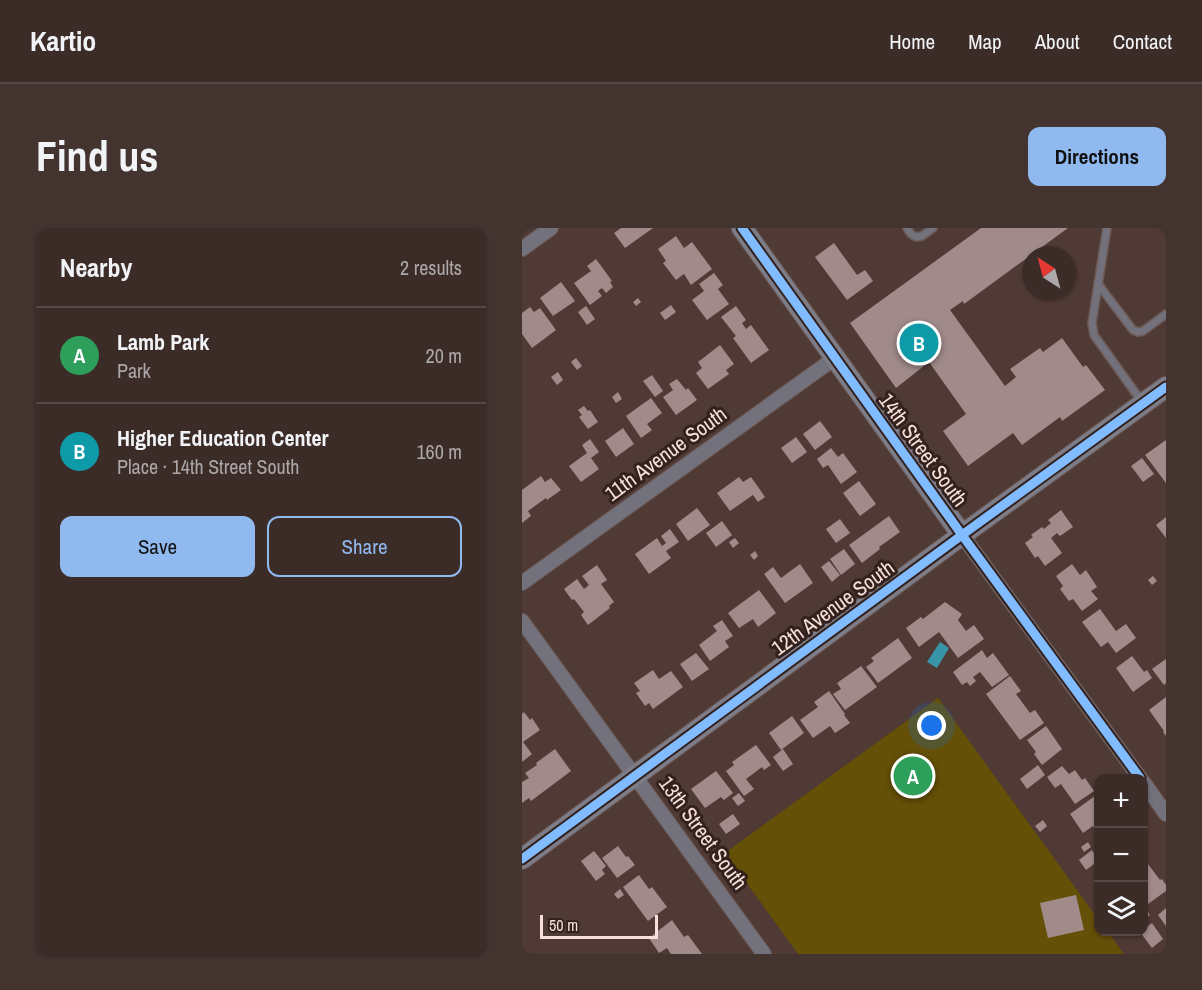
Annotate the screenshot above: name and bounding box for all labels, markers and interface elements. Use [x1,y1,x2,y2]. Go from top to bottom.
text: Kartio [30,22,96,60]
text: Home [889,27,935,56]
text: Map [968,27,1002,56]
text: About [1035,27,1080,56]
text: Contact [1113,27,1172,56]
button: Directions [1028,127,1166,186]
text: Find us [36,128,158,184]
north arrow [1022,246,1076,300]
text: Nearby [60,250,132,285]
text: 2 results [400,254,462,281]
pin: B [900,320,938,366]
text: Lamb Park [117,327,209,357]
text: A [74,342,85,369]
text: 20 m [426,342,462,369]
text: Park [117,357,151,384]
street label: 14th Street South [872,387,975,512]
street label: 11th Avenue South [599,400,732,508]
text: Higher Education Center [117,423,329,453]
text: B [74,438,85,465]
text: 160 m [416,438,462,465]
text: Place · 14th Street South [117,453,299,480]
button: Save [60,516,255,577]
button: Share [267,516,462,577]
street label: 12th Avenue South [765,553,900,662]
your location [917,711,946,740]
pin: A [894,754,932,798]
street label: 13th Street South [652,770,755,895]
map controls [1094,774,1148,936]
button: + [1094,774,1148,828]
button: − [1094,828,1148,882]
button: layers [1094,882,1148,936]
scale bar [540,912,658,940]
text: 50 m [549,914,578,936]

